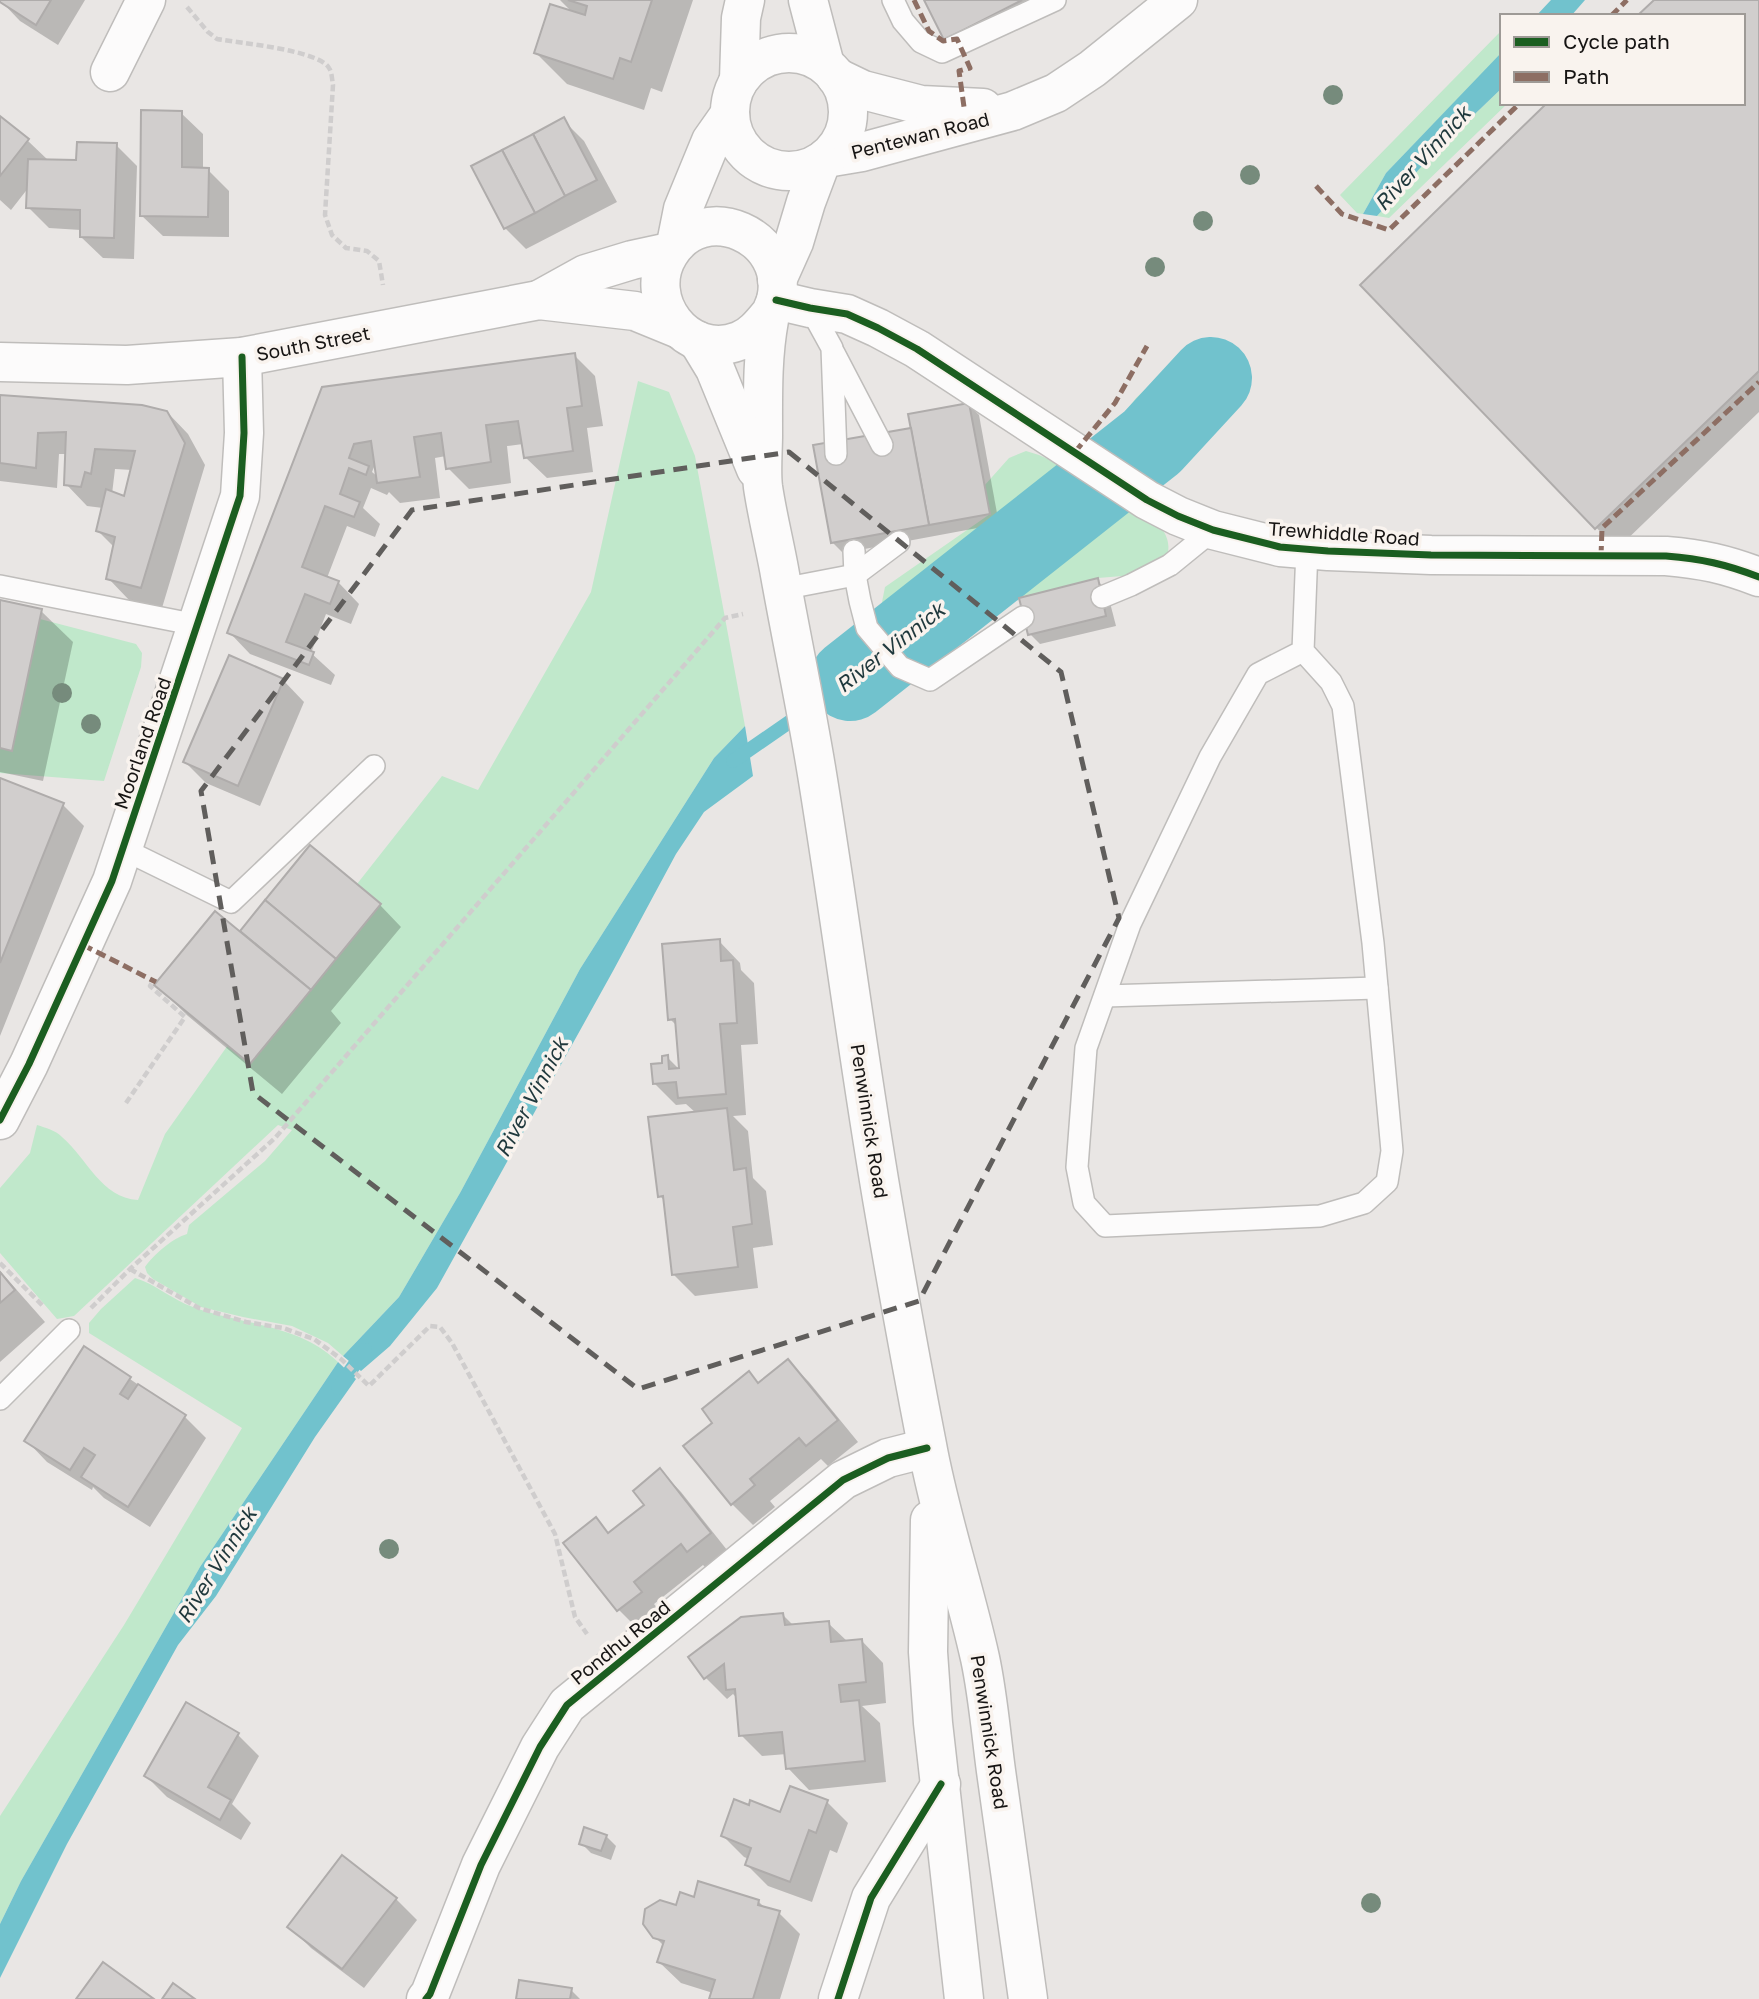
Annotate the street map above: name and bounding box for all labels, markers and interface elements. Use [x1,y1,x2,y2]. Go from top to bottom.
legend [1500,14,1745,105]
text: Cycle path [1563,28,1670,54]
text: Path [1563,63,1610,89]
water label: River Vinnick [1368,99,1477,216]
street label: Pentewan Road [848,107,992,163]
street label: South Street [254,321,372,365]
street label: Trewhiddle Road [1267,516,1421,550]
water label: River Vinnick [830,595,951,698]
street label: Moorland Road [109,674,175,812]
water label: River Vinnick [489,1031,574,1161]
street label: Penwinnick Road [846,1042,894,1200]
water label: River Vinnick [170,1501,263,1628]
street label: Pondhu Road [566,1595,674,1689]
street label: Penwinnick Road [966,1653,1014,1811]

